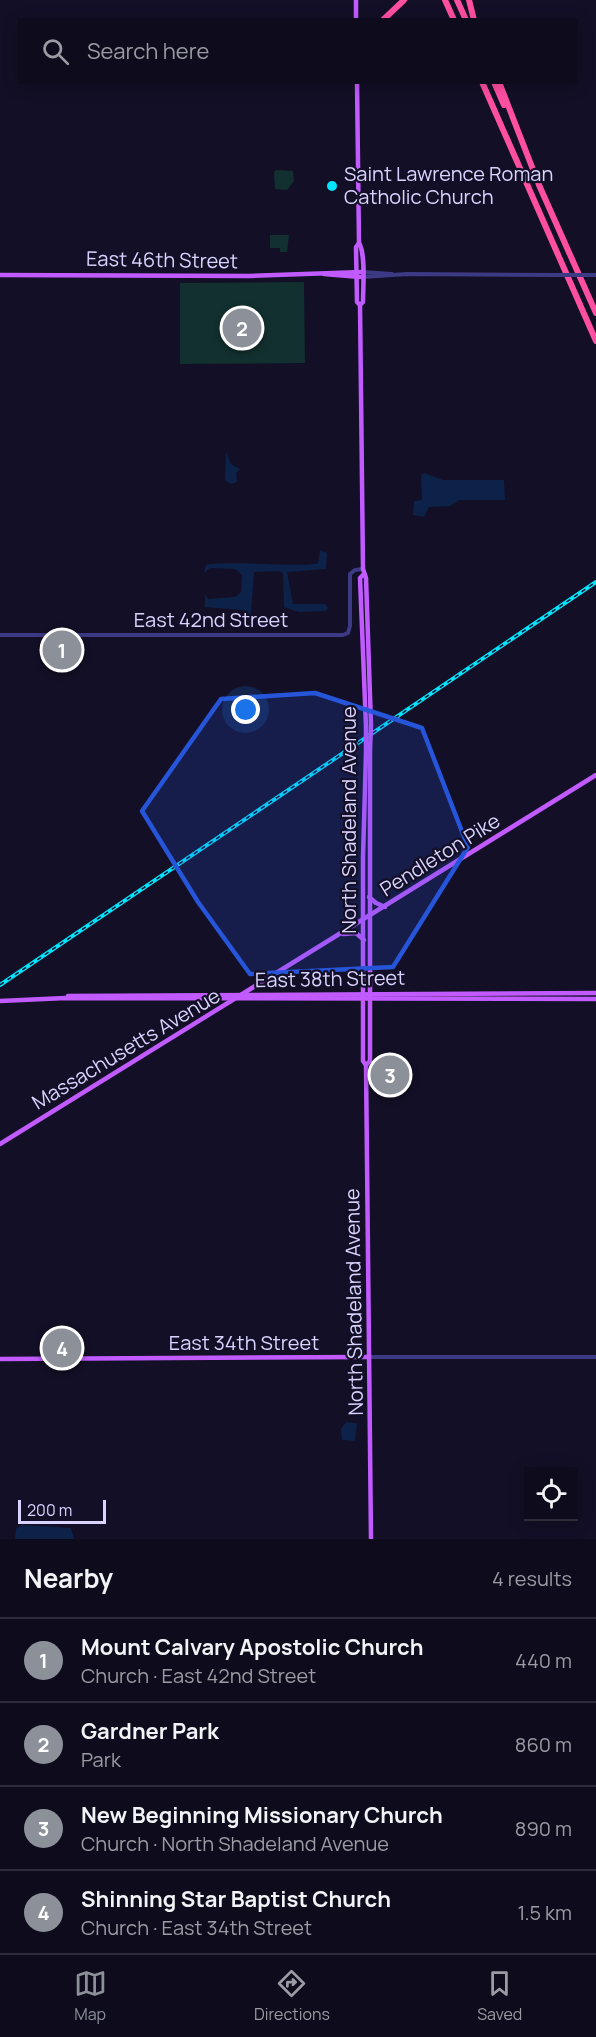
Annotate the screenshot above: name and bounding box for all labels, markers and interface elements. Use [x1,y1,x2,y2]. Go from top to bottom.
search box [18,18,578,84]
icon: search [39,35,72,68]
text: Search here [87,36,209,66]
place label: Saint Lawrence Roman Catholic Church [344,160,553,210]
marker: Saint Lawrence Roman Catholic Church [325,179,339,193]
street label: East 46th Street [86,245,238,274]
pin: 2 [222,306,262,350]
street label: East 42nd Street [134,606,288,633]
pin: 1 [42,628,82,672]
your location [231,695,260,724]
street label: North Shadeland Avenue [335,706,362,934]
street label: Pendleton Pike [375,807,505,902]
street label: East 38th Street [255,964,405,993]
street label: Massachusetts Avenue [27,982,225,1115]
pin: 3 [370,1052,410,1098]
street label: North Shadeland Avenue [338,1188,369,1416]
pin: 4 [42,1326,82,1370]
street label: East 34th Street [169,1329,319,1356]
map controls [524,1467,578,1521]
button: locate [524,1467,578,1521]
scale bar [18,1497,106,1524]
text: 200 m [27,1499,72,1521]
text: Nearby [24,1560,113,1596]
text: 4 results [492,1565,572,1592]
text: Mount Calvary Apostolic Church [81,1632,423,1662]
text: 1 [39,1647,48,1674]
text: 440 m [515,1647,572,1674]
text: Church · East 42nd Street [81,1662,316,1689]
text: Gardner Park [81,1716,219,1746]
text: 2 [38,1731,49,1758]
text: 860 m [515,1731,572,1758]
text: Park [81,1746,121,1773]
text: New Beginning Missionary Church [81,1800,443,1830]
text: 3 [38,1815,49,1842]
text: 890 m [515,1815,572,1842]
text: Church · North Shadeland Avenue [81,1830,389,1857]
text: Shinning Star Baptist Church [81,1884,391,1914]
text: 4 [37,1899,50,1926]
text: 1.5 km [518,1899,572,1926]
text: Church · East 34th Street [81,1914,312,1941]
tab: Map [74,1967,107,2025]
tab: Directions [254,1967,330,2025]
tab: Saved [477,1967,522,2025]

